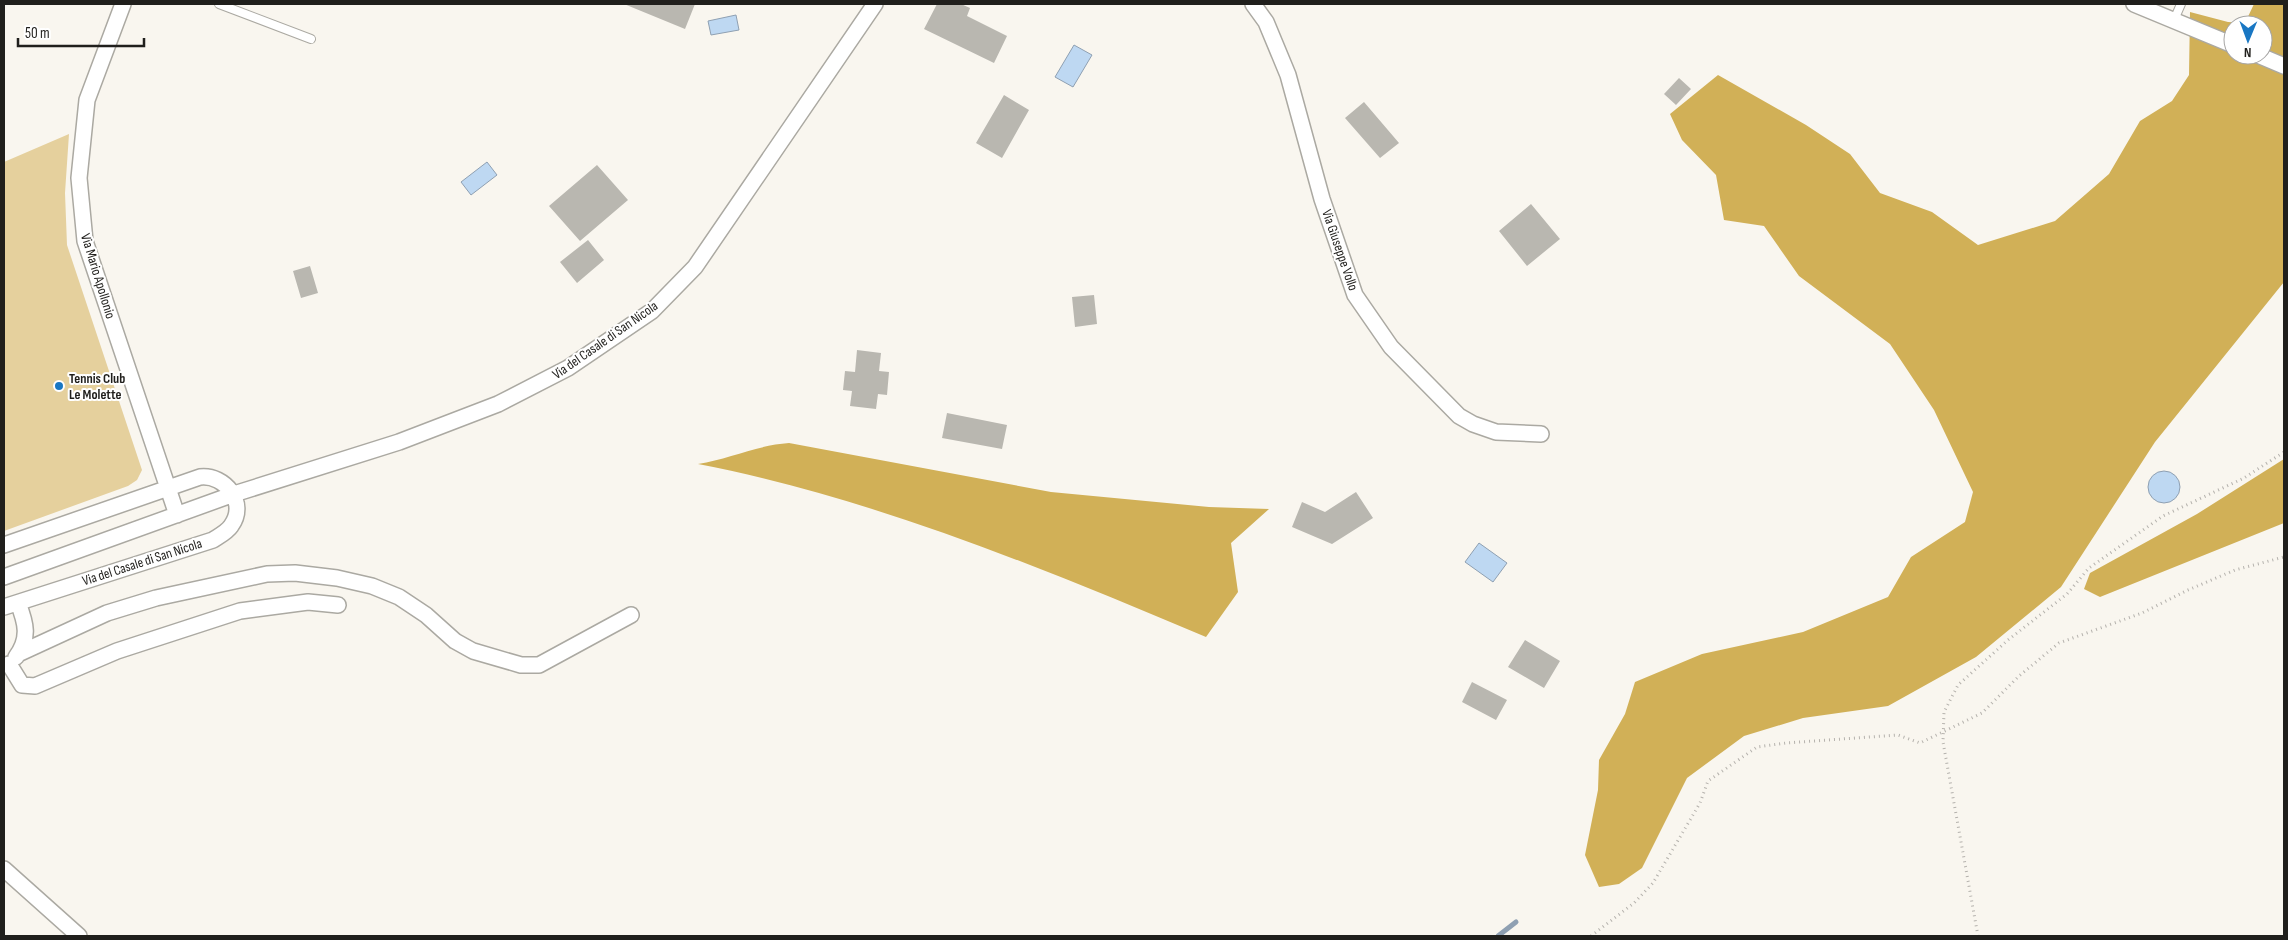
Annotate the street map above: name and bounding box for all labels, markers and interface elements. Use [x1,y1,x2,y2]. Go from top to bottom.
scale bar [18,15,144,47]
north arrow [2223,15,2273,65]
text: 50 m [25,24,50,43]
text: N [2244,44,2252,61]
street label: Via Giuseppe Vollo [1318,207,1362,293]
street label: Via Mario Apollonio [77,231,119,321]
street label: Via del Casale di San Nicola [549,297,661,383]
place label: Tennis Club Le Molette [69,370,125,403]
marker: Tennis Club Le Molette [53,380,65,392]
street label: Via del Casale di San Nicola [80,535,204,589]

